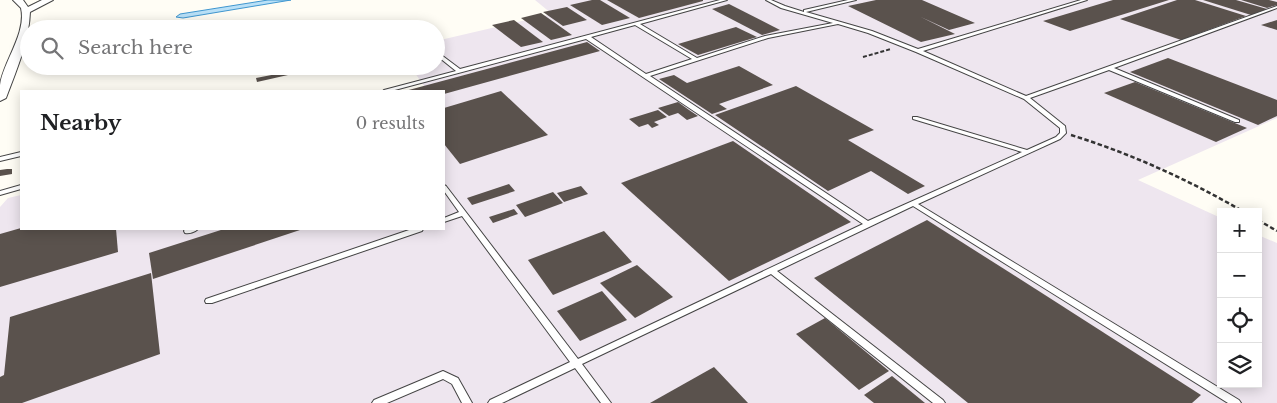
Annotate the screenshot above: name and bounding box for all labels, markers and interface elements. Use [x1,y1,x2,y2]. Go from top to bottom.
search box [20,20,445,75]
icon: search [38,34,66,62]
text: Search here [78,36,193,59]
text: Nearby [40,110,121,136]
text: 0 results [356,113,425,133]
map controls [1217,208,1262,388]
button: + [1217,208,1262,253]
button: − [1217,253,1262,298]
button: locate [1217,298,1262,343]
button: layers [1217,343,1262,388]

